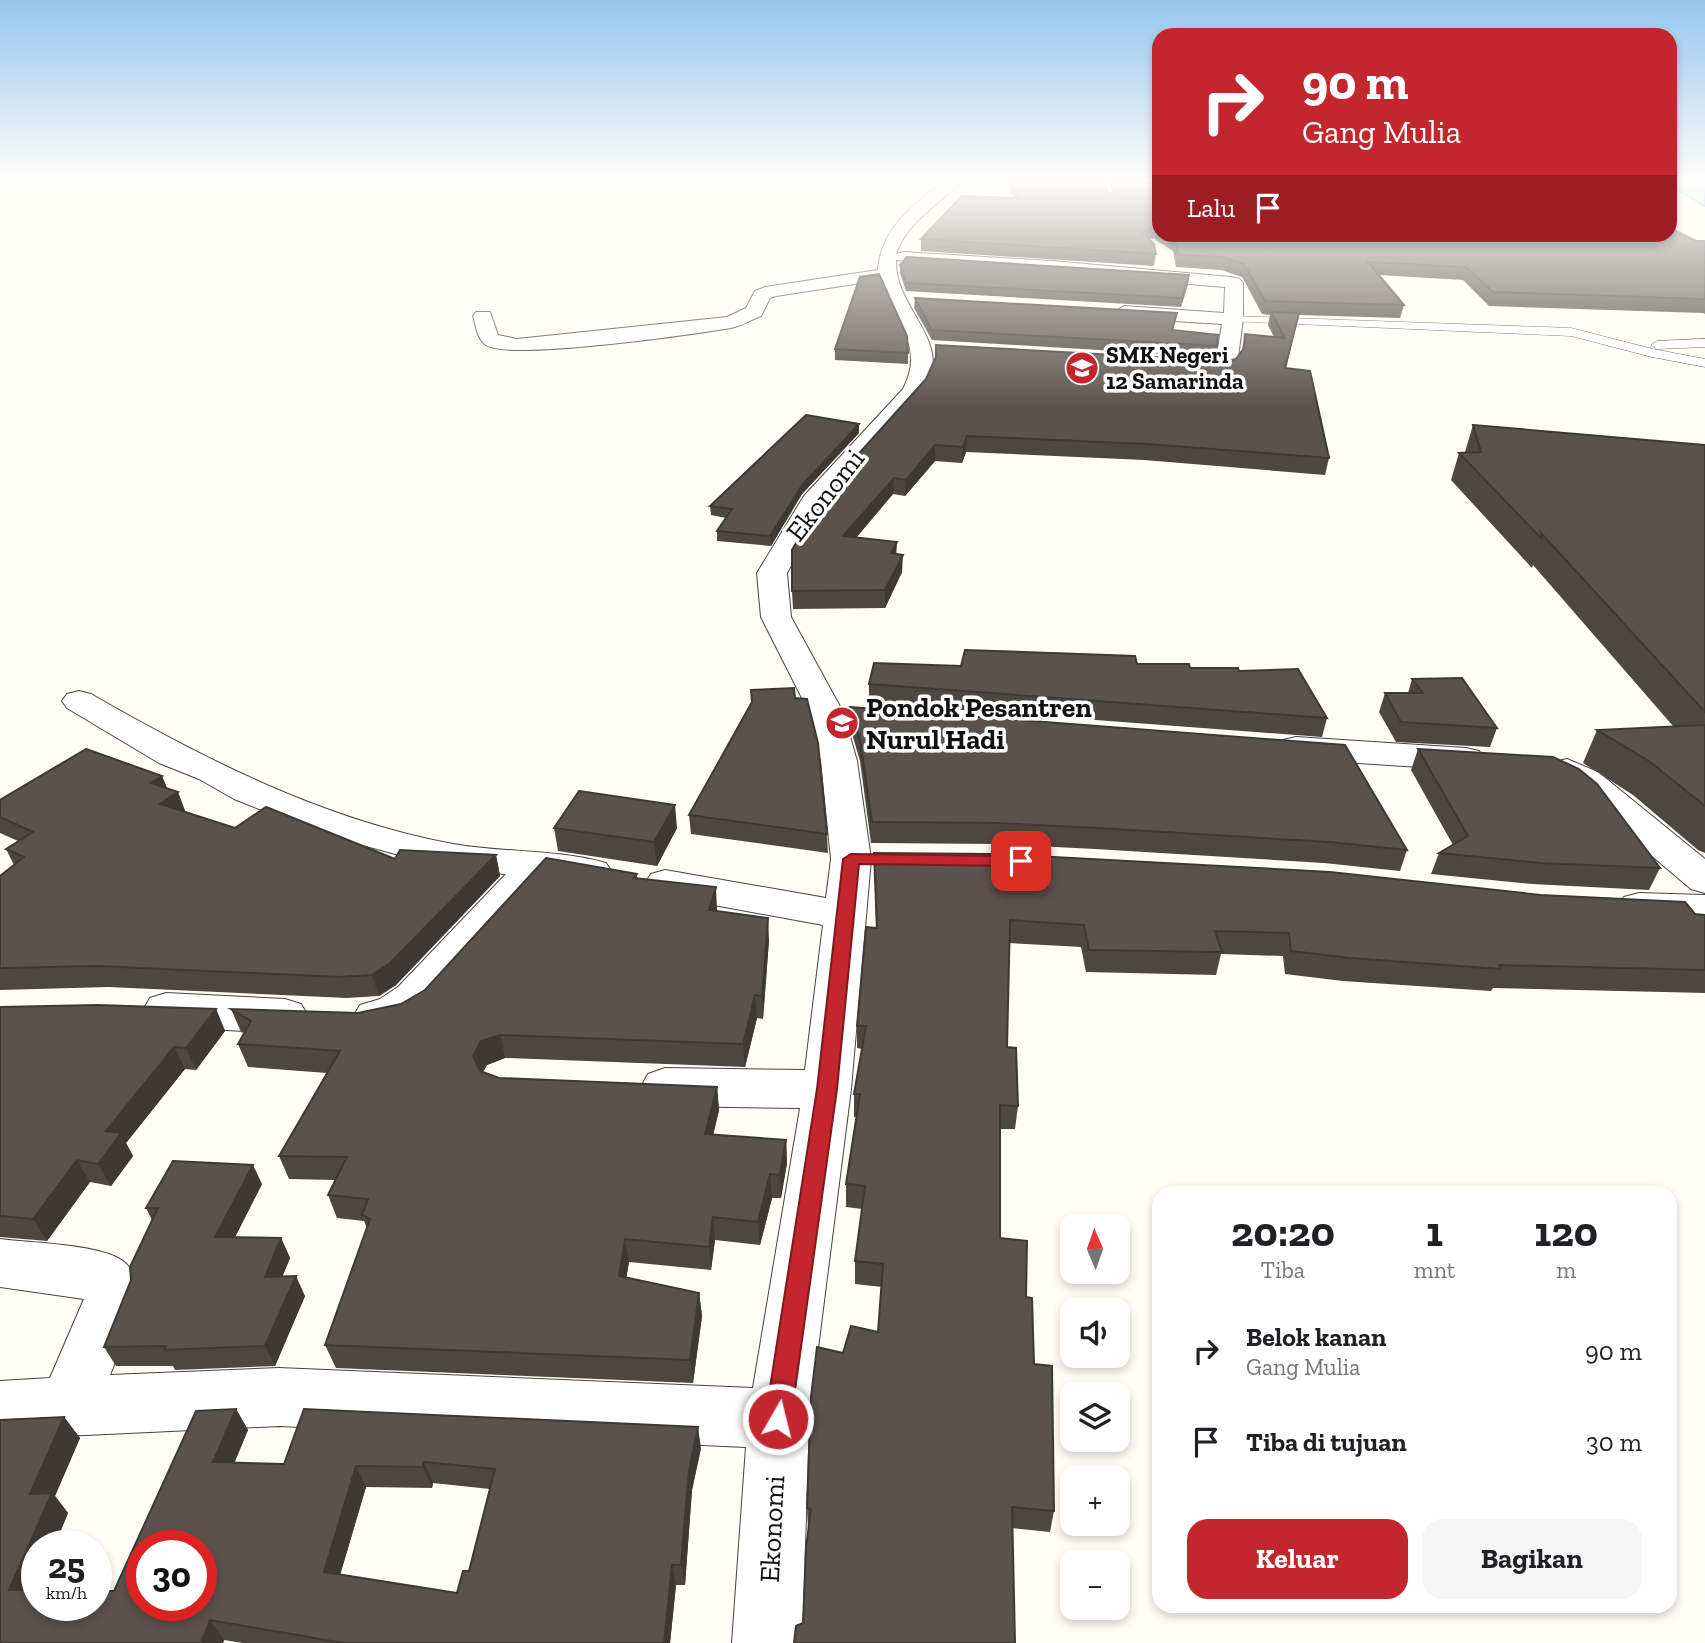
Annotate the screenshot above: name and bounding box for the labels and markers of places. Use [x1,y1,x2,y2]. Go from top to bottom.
place label: SMK Negeri 12 Samarinda [1106,341,1244,395]
school or university icon: SMK Negeri 12 Samarinda [1063,349,1101,387]
place label: Pondok Pesantren Nurul Hadi [866,691,1092,756]
school or university icon: Pondok Pesantren Nurul Hadi [823,704,861,742]
pin [991,831,1051,891]

